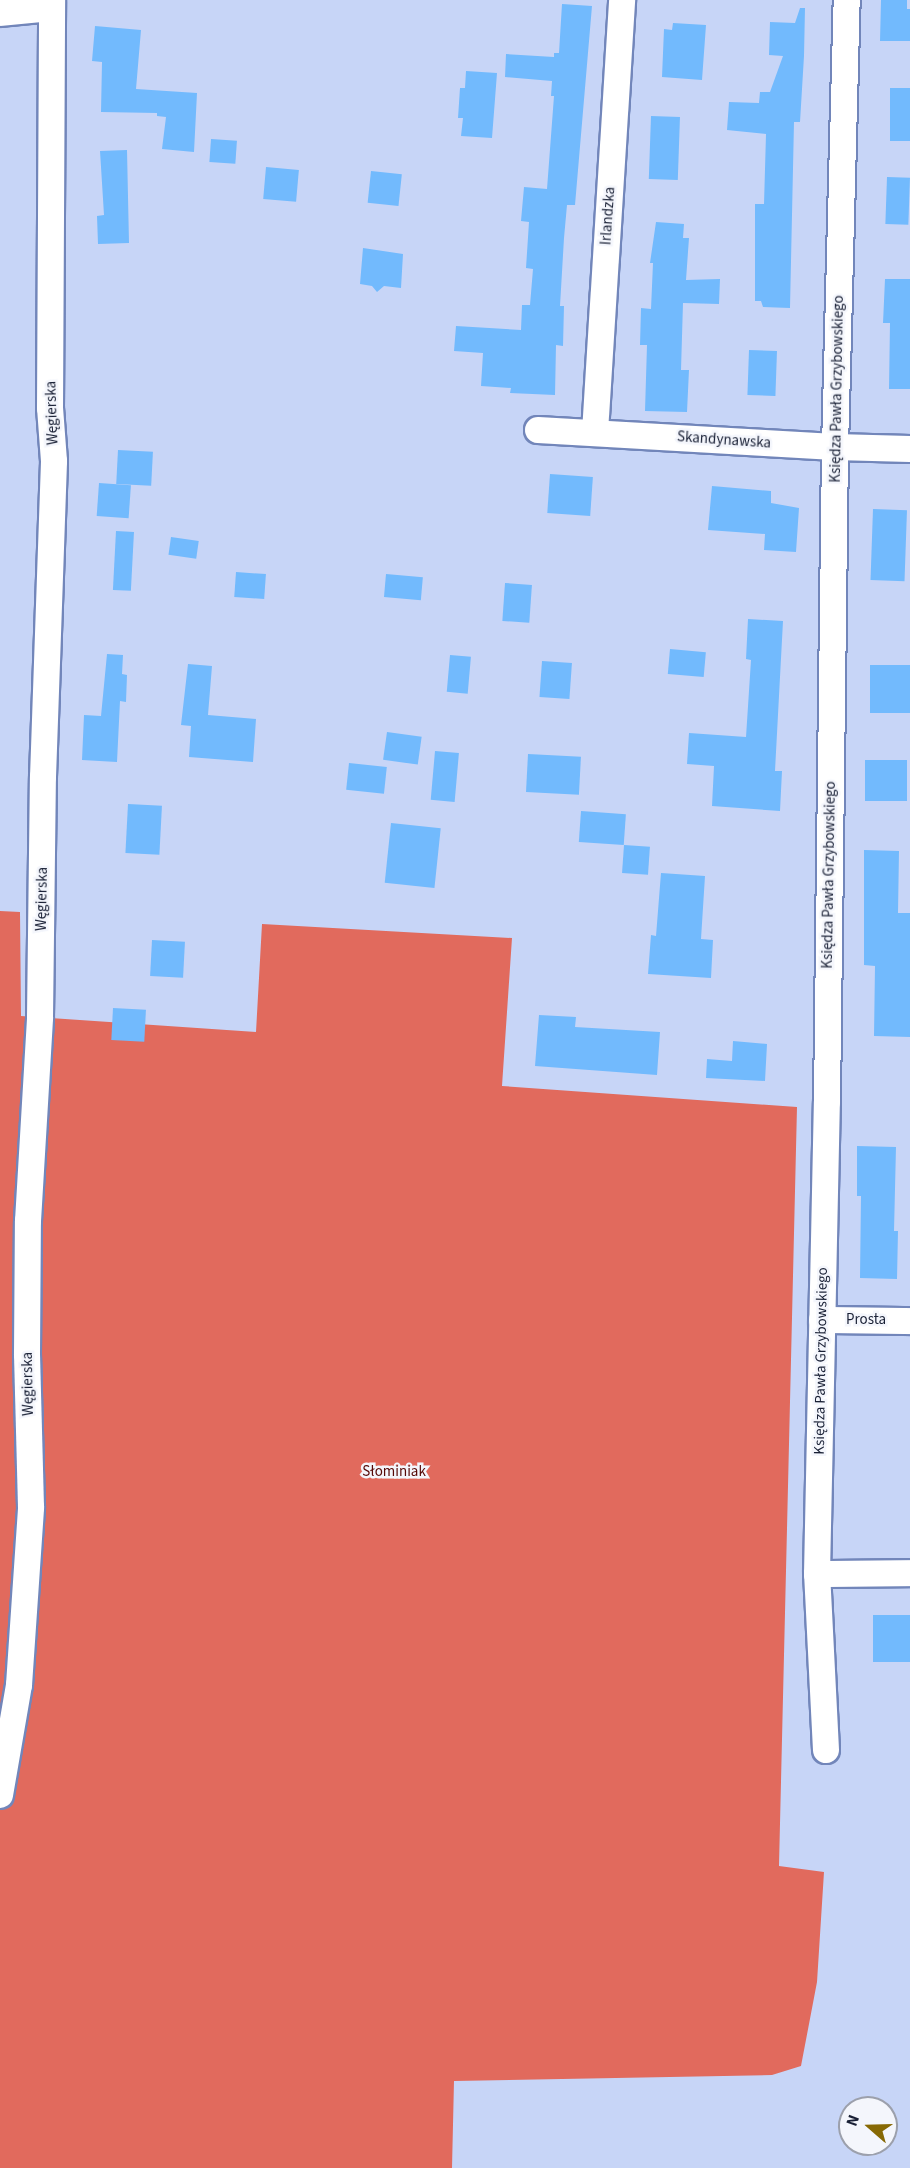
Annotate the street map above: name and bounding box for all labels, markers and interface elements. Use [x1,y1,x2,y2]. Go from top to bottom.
street label: Irlandzka [597,186,619,246]
street label: Księdza Pawła Grzybowskiego [826,295,848,483]
street label: Węgierska [42,381,62,445]
street label: Skandynawska [676,428,772,452]
street label: Księdza Pawła Grzybowskiego [818,781,840,969]
street label: Węgierska [32,867,52,931]
street label: Księdza Pawła Grzybowskiego [810,1267,832,1455]
street label: Prosta [846,1311,886,1329]
street label: Węgierska [18,1352,38,1416]
park label: Słominiak [362,1463,426,1481]
north arrow [838,2096,898,2156]
text: N [841,2112,865,2129]

